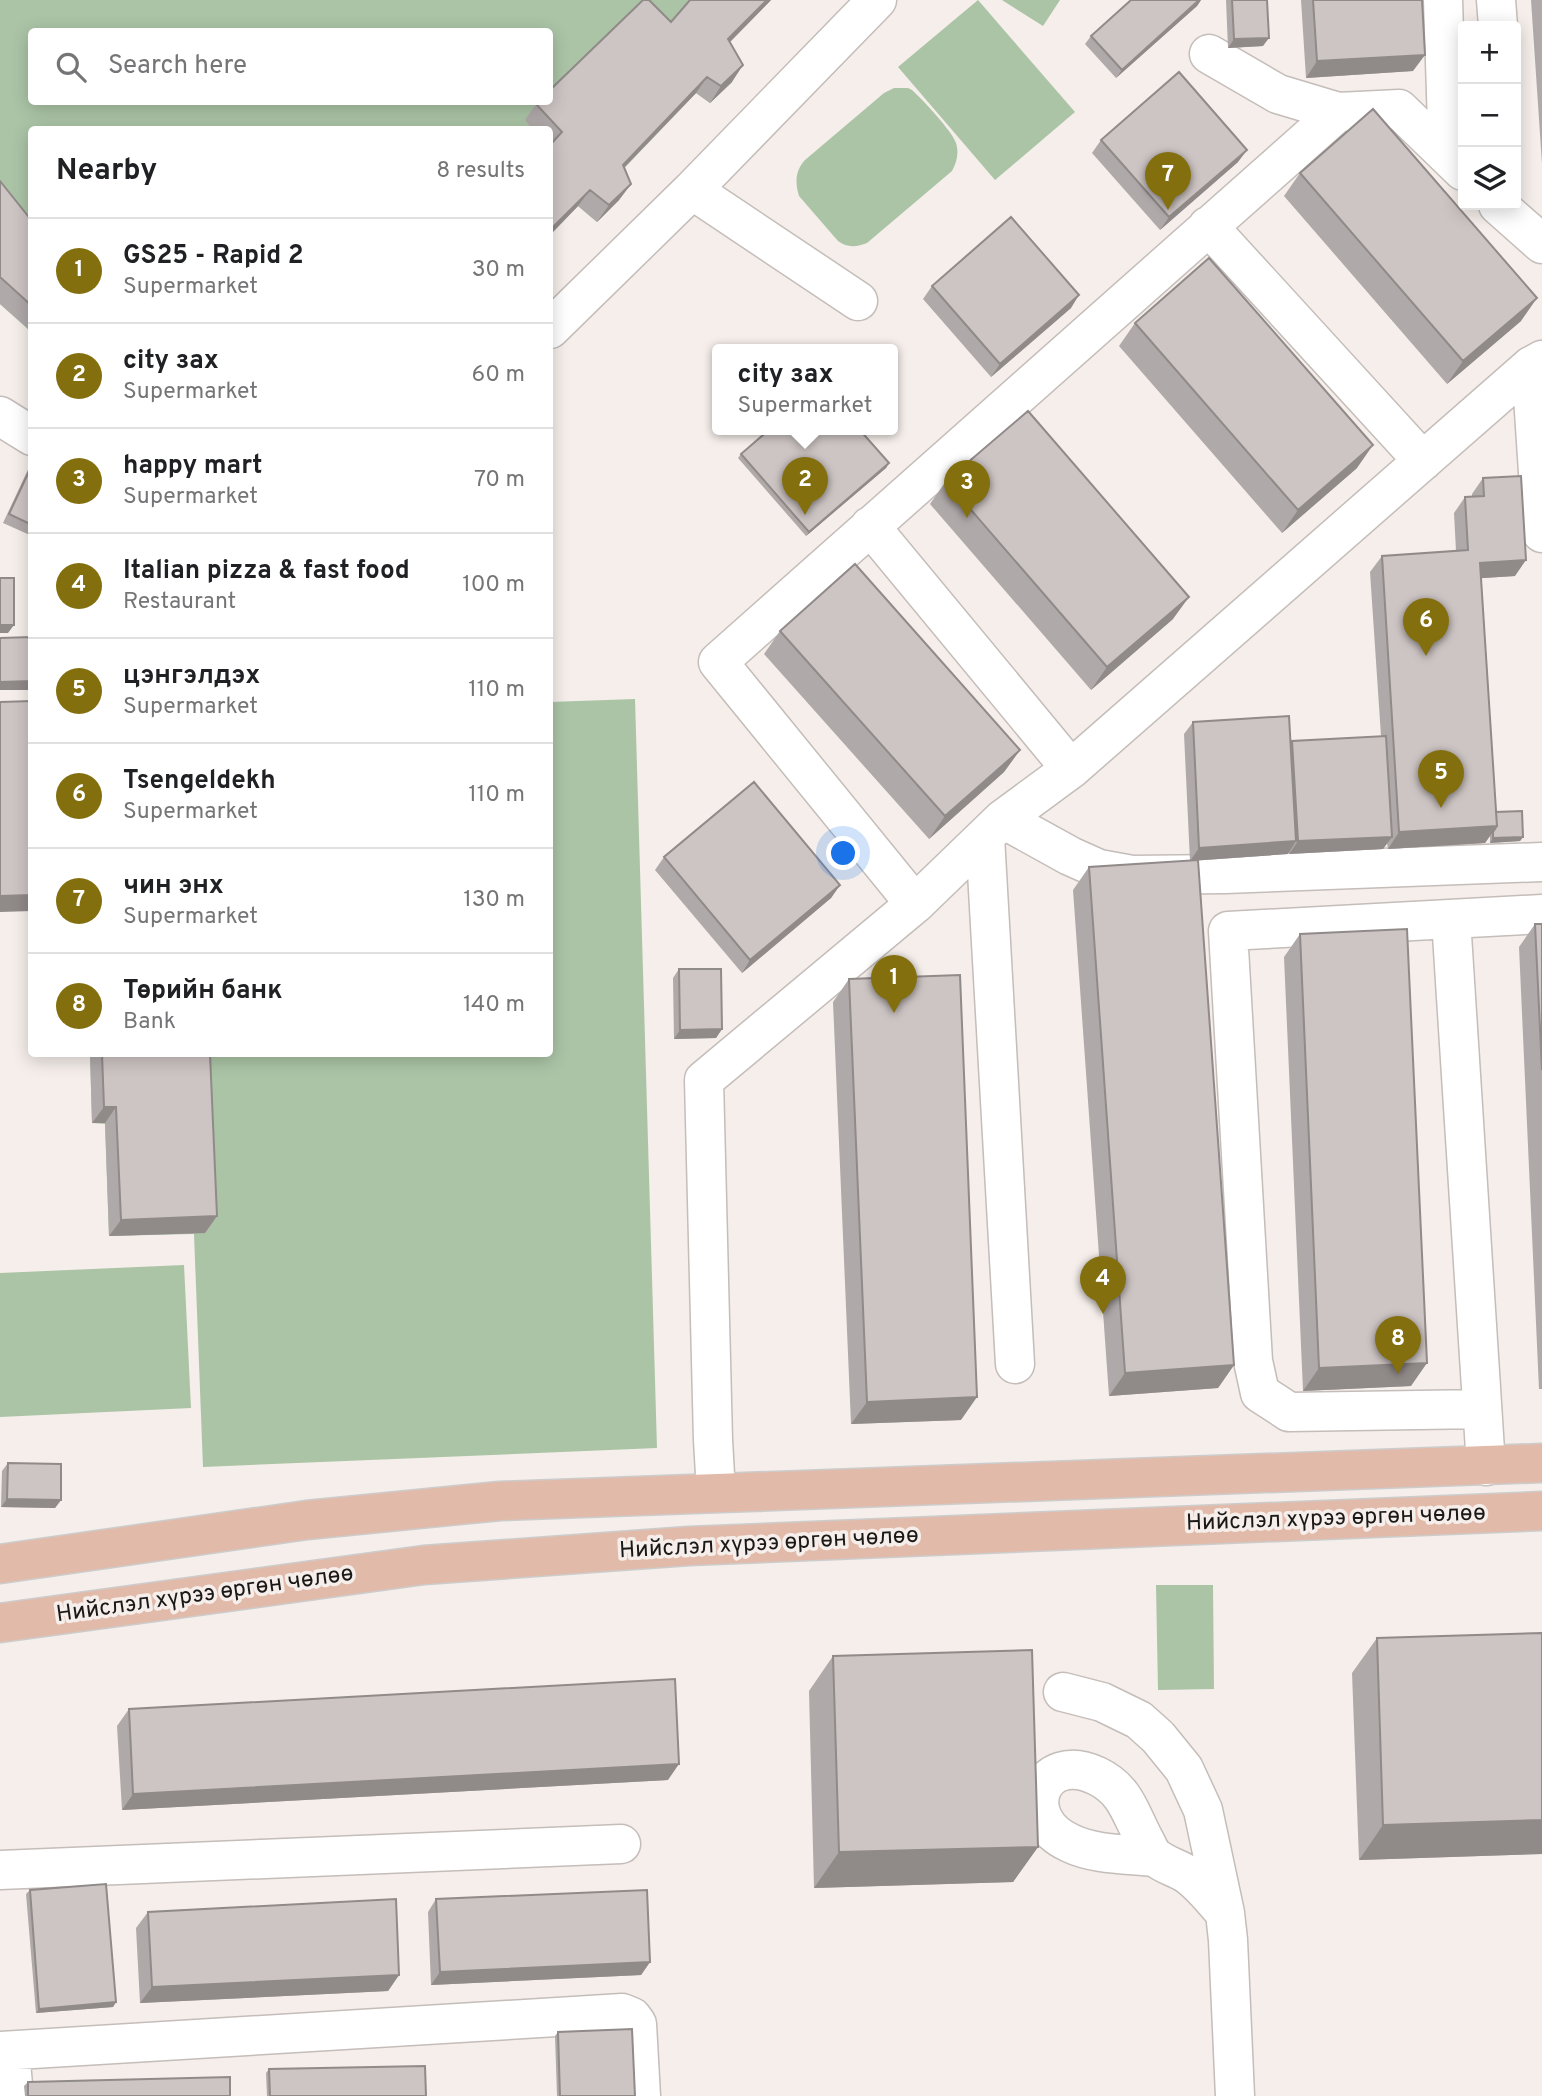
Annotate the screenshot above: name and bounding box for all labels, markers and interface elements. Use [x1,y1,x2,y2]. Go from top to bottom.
map controls [1458,21,1521,210]
button: + [1458,21,1521,84]
search box [28,28,553,105]
icon: search [52,48,90,86]
text: Search here [108,50,247,83]
button: − [1458,84,1521,147]
button: layers [1458,147,1521,210]
pin: 7 [1145,152,1191,210]
text: Nearby [56,153,157,190]
text: 8 results [436,157,525,186]
text: GS25 - Rapid 2 [123,240,304,273]
text: 1 [74,256,84,285]
text: 30 m [472,256,525,285]
text: Supermarket [123,273,258,302]
popup [712,344,898,435]
text: city зах [123,345,219,378]
text: city зах [738,359,833,392]
text: 2 [72,361,86,390]
text: 60 m [472,361,525,390]
text: Supermarket [123,378,258,407]
text: Supermarket [738,392,872,421]
text: happy mart [123,450,262,483]
pin: 2 [782,457,828,515]
pin: 3 [944,460,990,518]
text: 3 [72,466,86,495]
text: 70 m [474,466,525,495]
text: Supermarket [123,483,258,512]
text: Italian pizza & fast food [123,555,410,588]
text: 4 [72,571,86,600]
text: 100 m [462,571,525,600]
text: Restaurant [123,588,236,617]
pin: 6 [1403,598,1449,656]
text: цэнгэлдэх [123,660,260,693]
text: 5 [72,676,86,705]
text: 110 m [468,676,525,705]
text: Supermarket [123,693,258,722]
pin: 5 [1418,750,1464,808]
text: Tsengeldekh [123,765,276,798]
text: 6 [72,781,86,810]
text: 110 m [468,781,525,810]
text: Supermarket [123,798,258,827]
your location [826,836,860,870]
text: чин энх [123,870,224,903]
text: 7 [73,886,85,915]
text: 130 m [463,886,525,915]
text: Supermarket [123,903,258,932]
pin: 1 [871,955,917,1013]
text: Төрийн банк [123,975,282,1008]
text: 8 [72,991,86,1020]
text: 140 m [463,991,525,1020]
text: Bank [123,1008,176,1037]
pin: 4 [1080,1256,1126,1314]
pin: 8 [1375,1316,1421,1374]
street label: Нийслэл хүрээ өргөн чөлөө [1186,1499,1486,1539]
street label: Нийслэл хүрээ өргөн чөлөө [618,1522,920,1566]
street label: Нийслэл хүрээ өргөн чөлөө [54,1560,356,1630]

